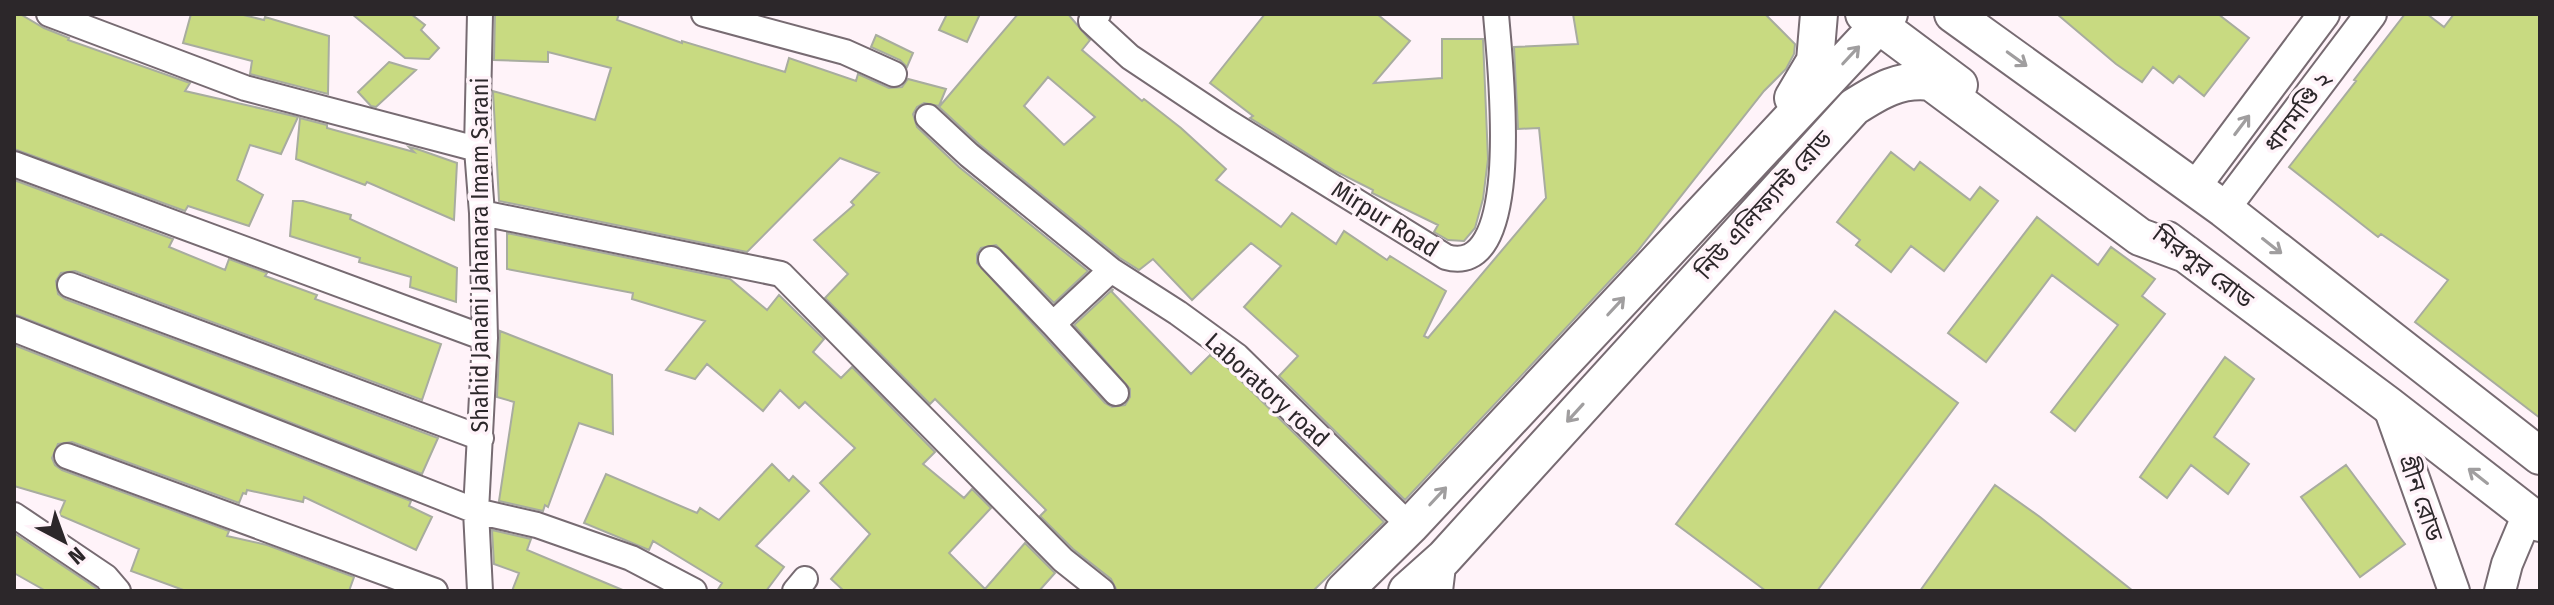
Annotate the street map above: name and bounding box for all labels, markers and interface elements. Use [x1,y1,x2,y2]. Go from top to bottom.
one-way arrow [1841,45,1860,65]
one-way arrow [2005,51,2027,68]
street label: ধানমণ্ডি ২ [2258,66,2338,158]
street label: Shahid Janani Jahanara Imam Sarani [466,77,494,433]
one-way arrow [2233,114,2250,136]
street label: নিউ এলিফ্যান্ট রোড [1689,124,1839,286]
street label: Mirpur Road [1326,175,1444,263]
street label: মিরপুর রোড [2146,219,2260,315]
one-way arrow [2261,237,2282,255]
one-way arrow [1606,296,1625,316]
street label: Laboratory road [1199,327,1335,453]
one-way arrow [1565,403,1584,423]
street label: গ্রীন রোড [2393,451,2449,546]
one-way arrow [2468,467,2489,484]
one-way arrow [1428,487,1447,506]
north arrow [24,501,104,581]
text: N [63,541,91,570]

